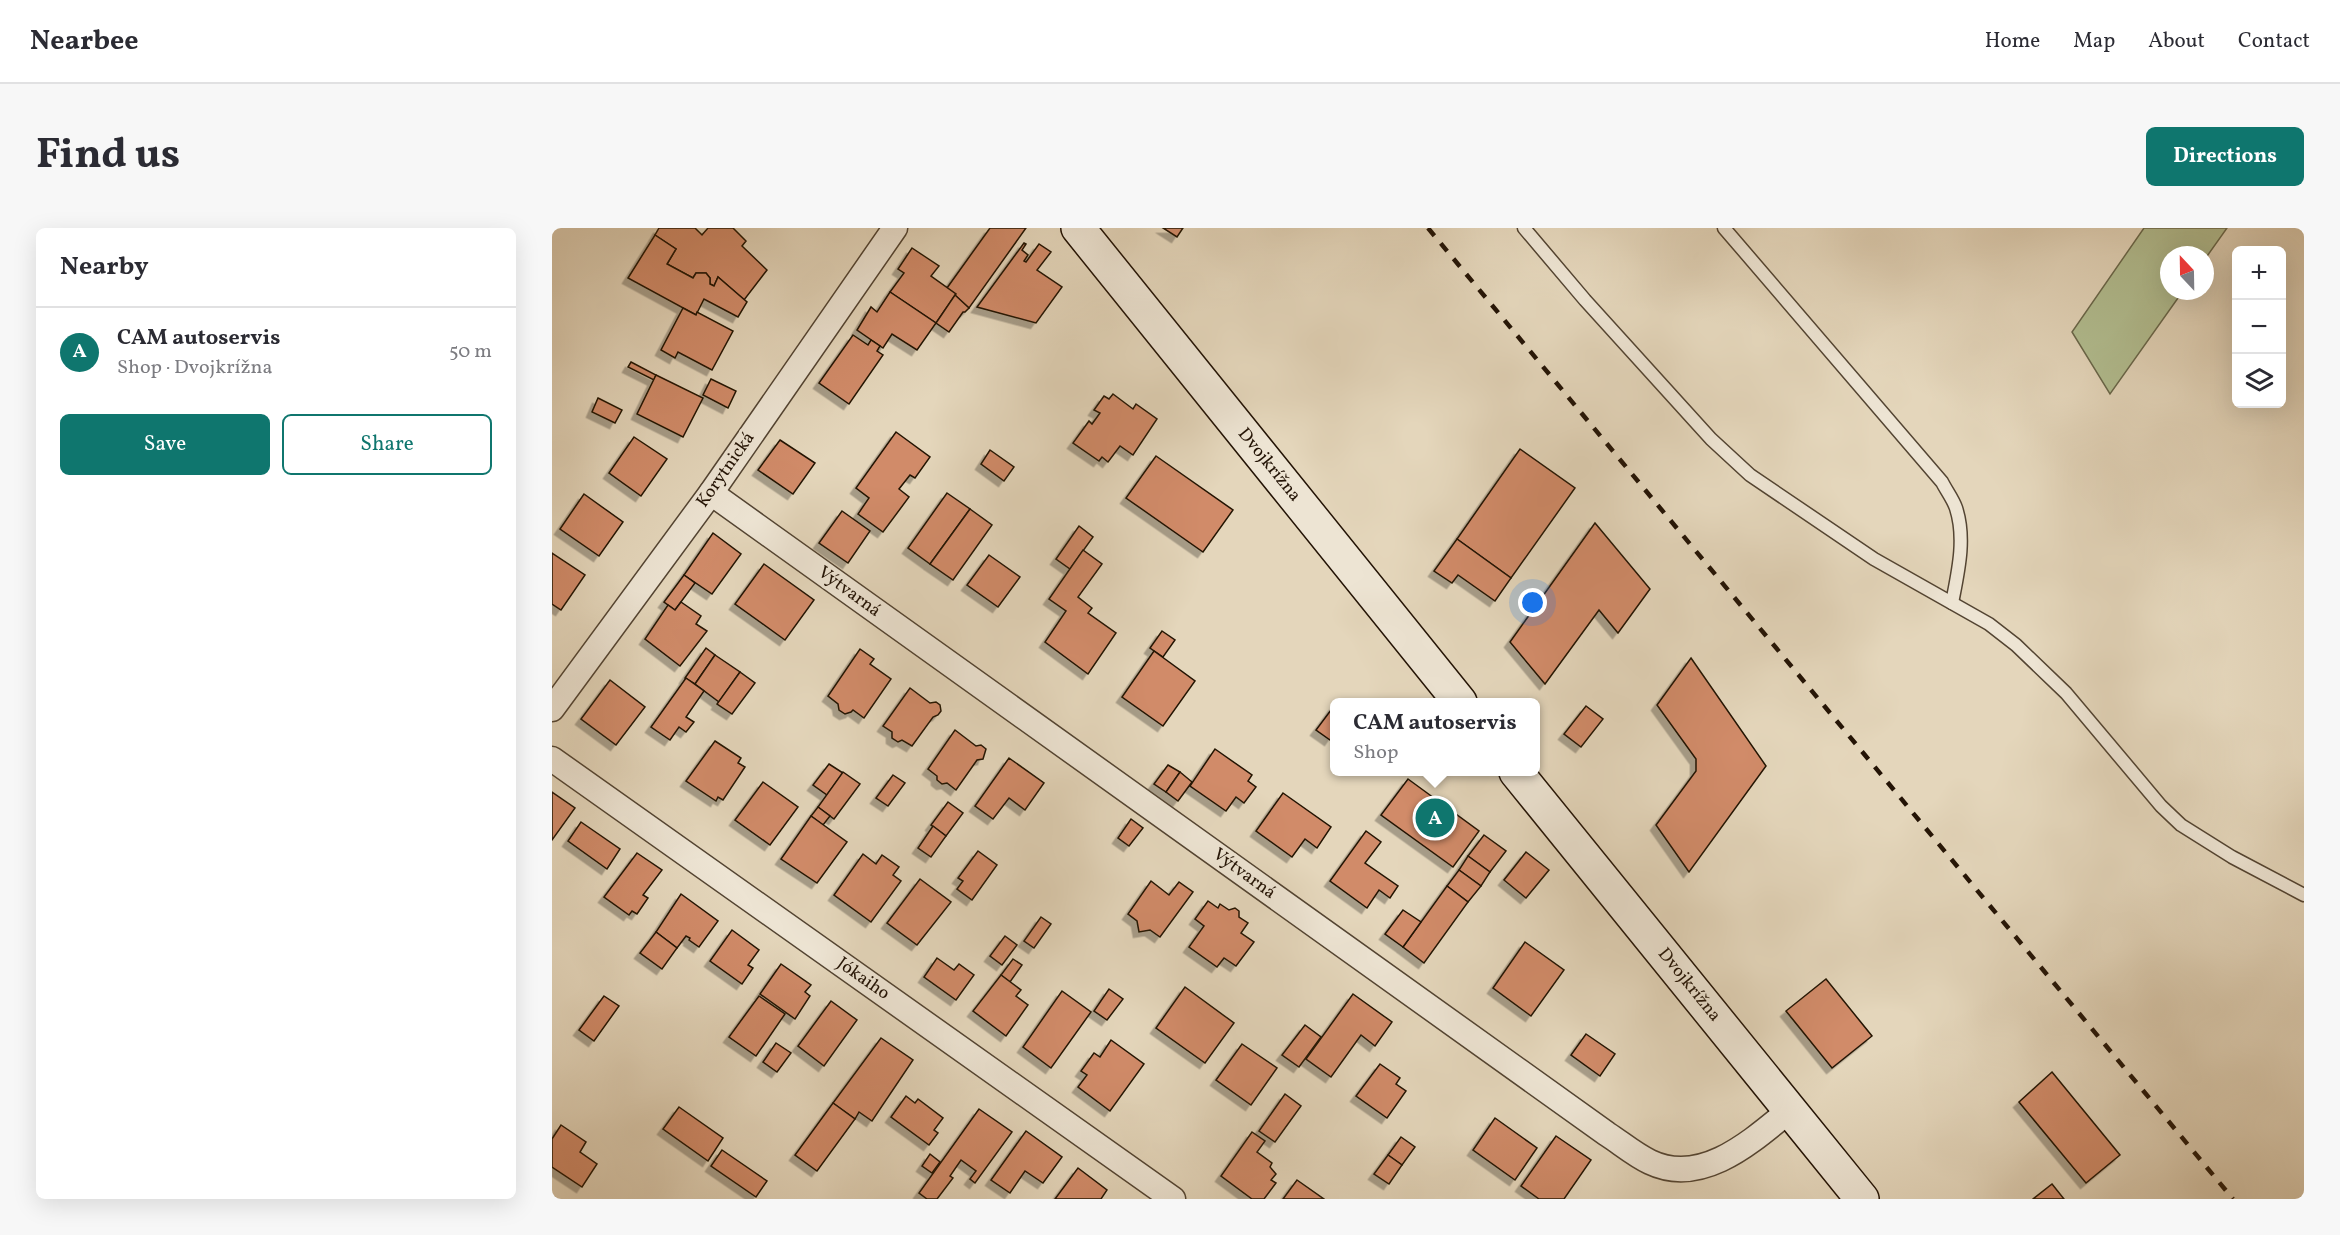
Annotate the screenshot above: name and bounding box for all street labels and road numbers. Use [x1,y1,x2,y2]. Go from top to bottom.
street label: Dvojkrížna [1231,423,1307,507]
street label: Korytnická [691,427,761,513]
street label: Výtvarná [812,560,886,624]
street label: Výtvarná [1207,842,1281,906]
street label: Dvojkrížna [1651,943,1727,1027]
street label: Jókaiho [831,952,895,1006]

